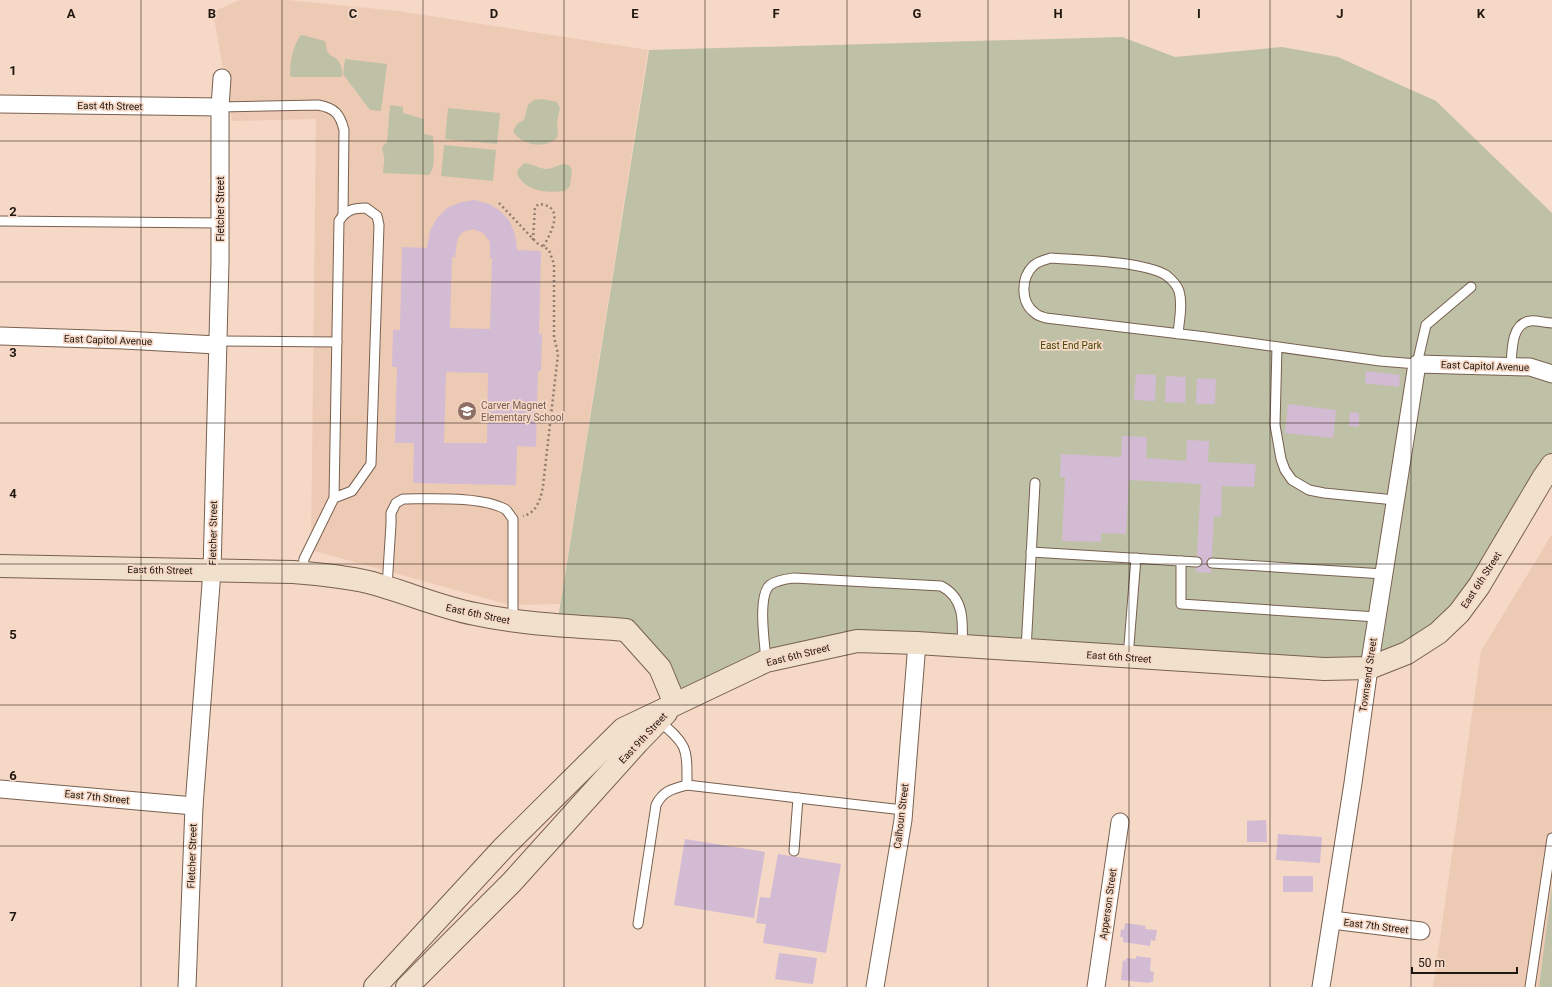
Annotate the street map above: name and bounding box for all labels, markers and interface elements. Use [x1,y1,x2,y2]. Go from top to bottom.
text: A [67,6,76,21]
text: B [208,6,216,21]
text: C [349,6,358,21]
text: D [490,6,498,21]
text: E [631,6,639,21]
text: F [772,6,780,21]
text: G [913,6,922,21]
text: H [1053,6,1063,21]
text: I [1197,6,1201,21]
text: J [1336,6,1344,21]
text: K [1477,6,1486,21]
text: 1 [9,63,17,78]
street label: East 4th Street [77,100,143,112]
street label: Fletcher Street [215,177,226,241]
text: 2 [9,204,17,219]
street label: East Capitol Avenue [64,333,152,347]
park label: East End Park [1040,340,1103,351]
text: 3 [9,345,17,360]
street label: East Capitol Avenue [1441,359,1529,373]
school or university icon: Carver Magnet Elementary School [456,400,478,422]
place label: Carver Magnet Elementary School [481,400,564,423]
text: 4 [9,486,17,501]
street label: Fletcher Street [207,500,219,566]
street label: East 6th Street [1459,550,1503,610]
street label: East 6th Street [127,564,193,576]
street label: East 6th Street [445,602,511,626]
text: 5 [9,627,17,642]
street label: Townsend Street [1357,637,1379,713]
street label: East 6th Street [765,642,831,668]
street label: East 6th Street [1086,649,1152,665]
street label: East 9th Street [617,710,669,766]
text: 6 [9,768,17,783]
street label: Calhoun Street [892,783,910,849]
street label: East 7th Street [64,788,130,806]
street label: Fletcher Street [185,823,199,889]
street label: Apperson Street [1098,868,1118,940]
text: 7 [9,909,17,924]
street label: East 7th Street [1343,917,1409,935]
scale bar [1412,949,1517,975]
text: 50 m [1418,956,1445,970]

